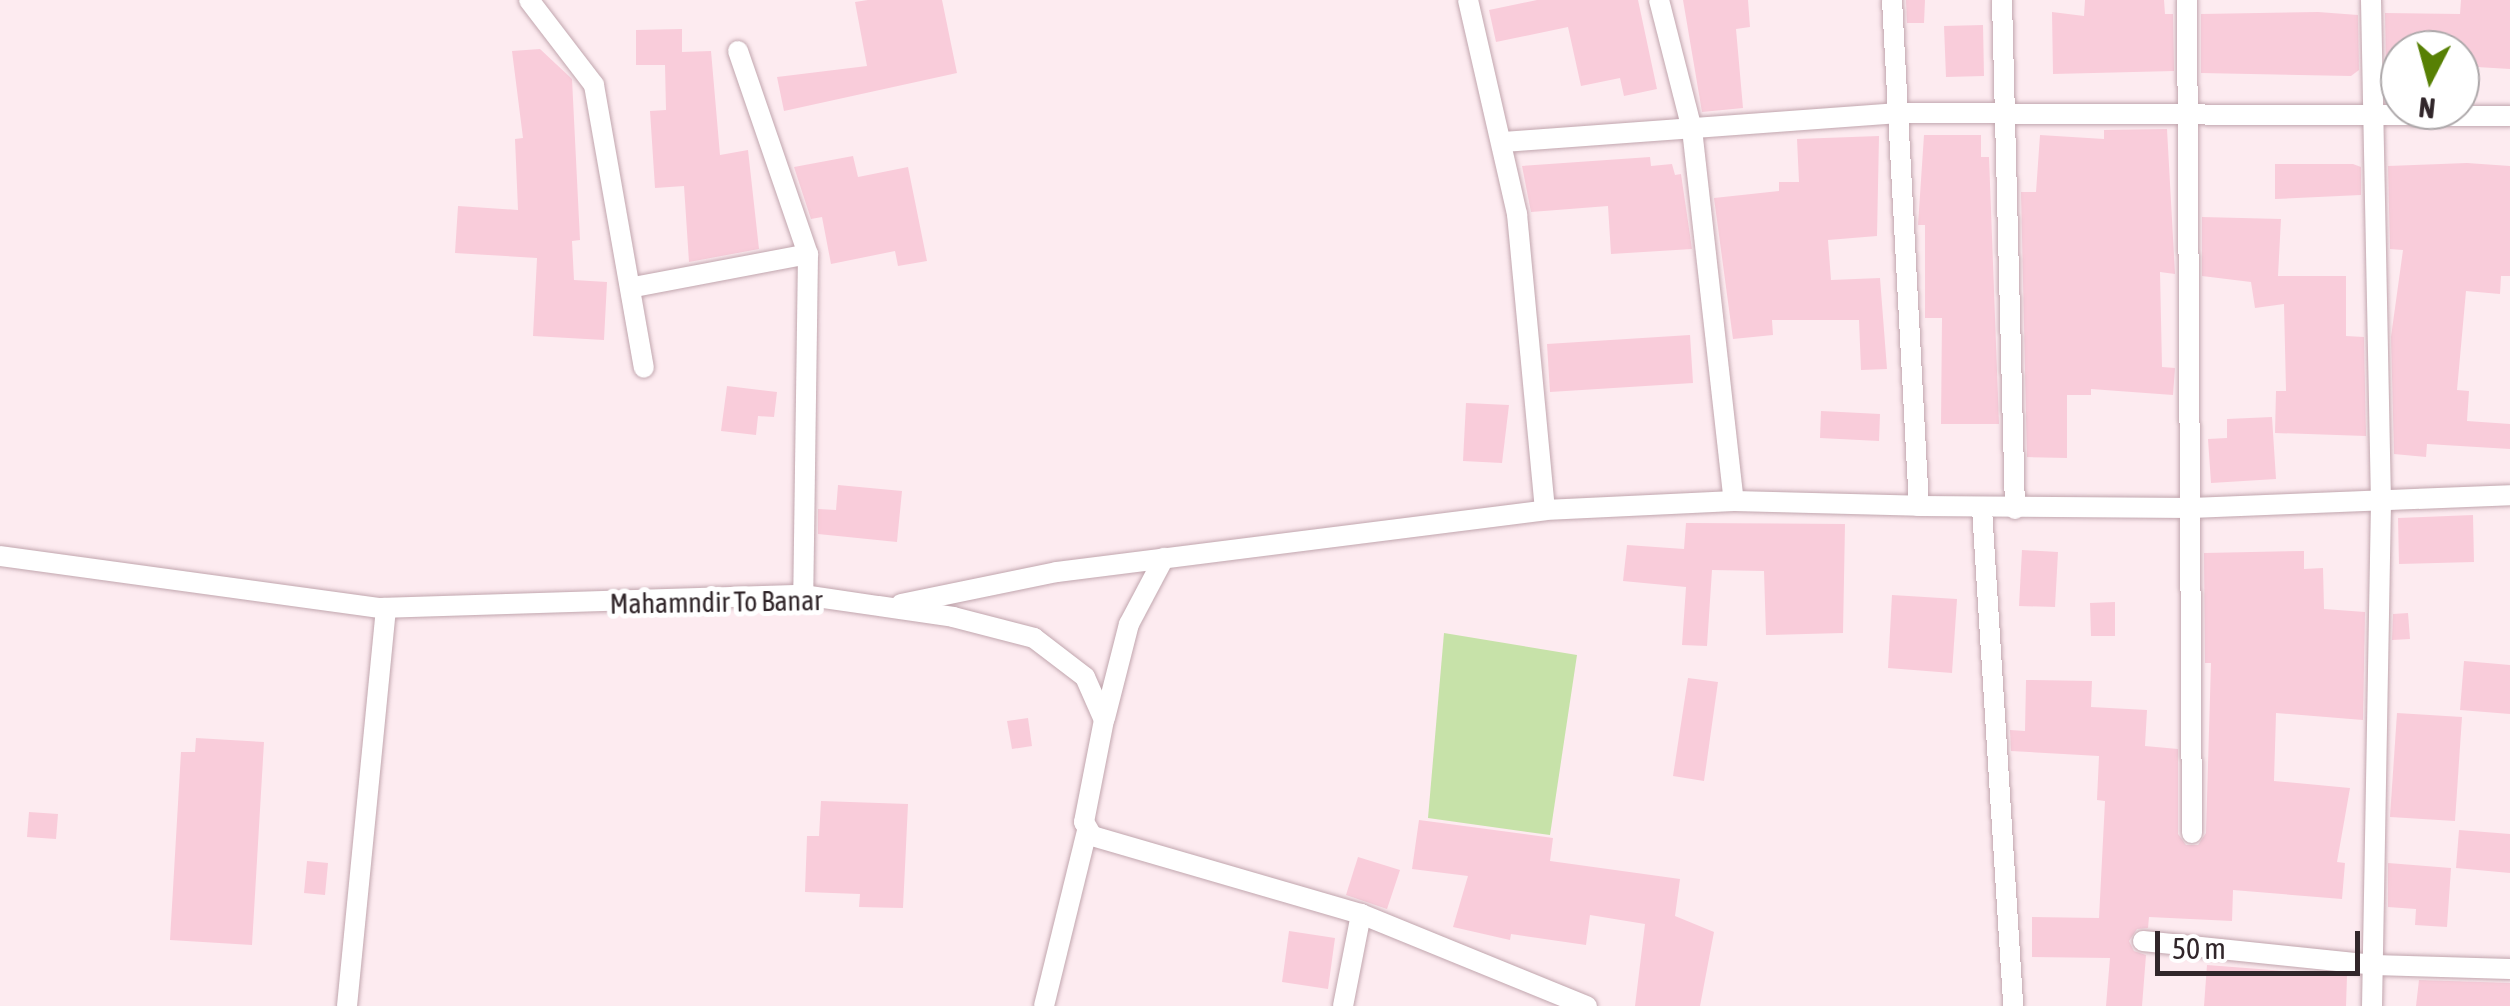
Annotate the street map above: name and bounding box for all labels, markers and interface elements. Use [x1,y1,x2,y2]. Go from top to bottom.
north arrow [2380,30,2480,130]
text: N [2417,91,2437,125]
street label: Mahamndir To Banar [609,583,823,621]
scale bar [2160,911,2365,973]
text: 50 m [2172,931,2226,965]

